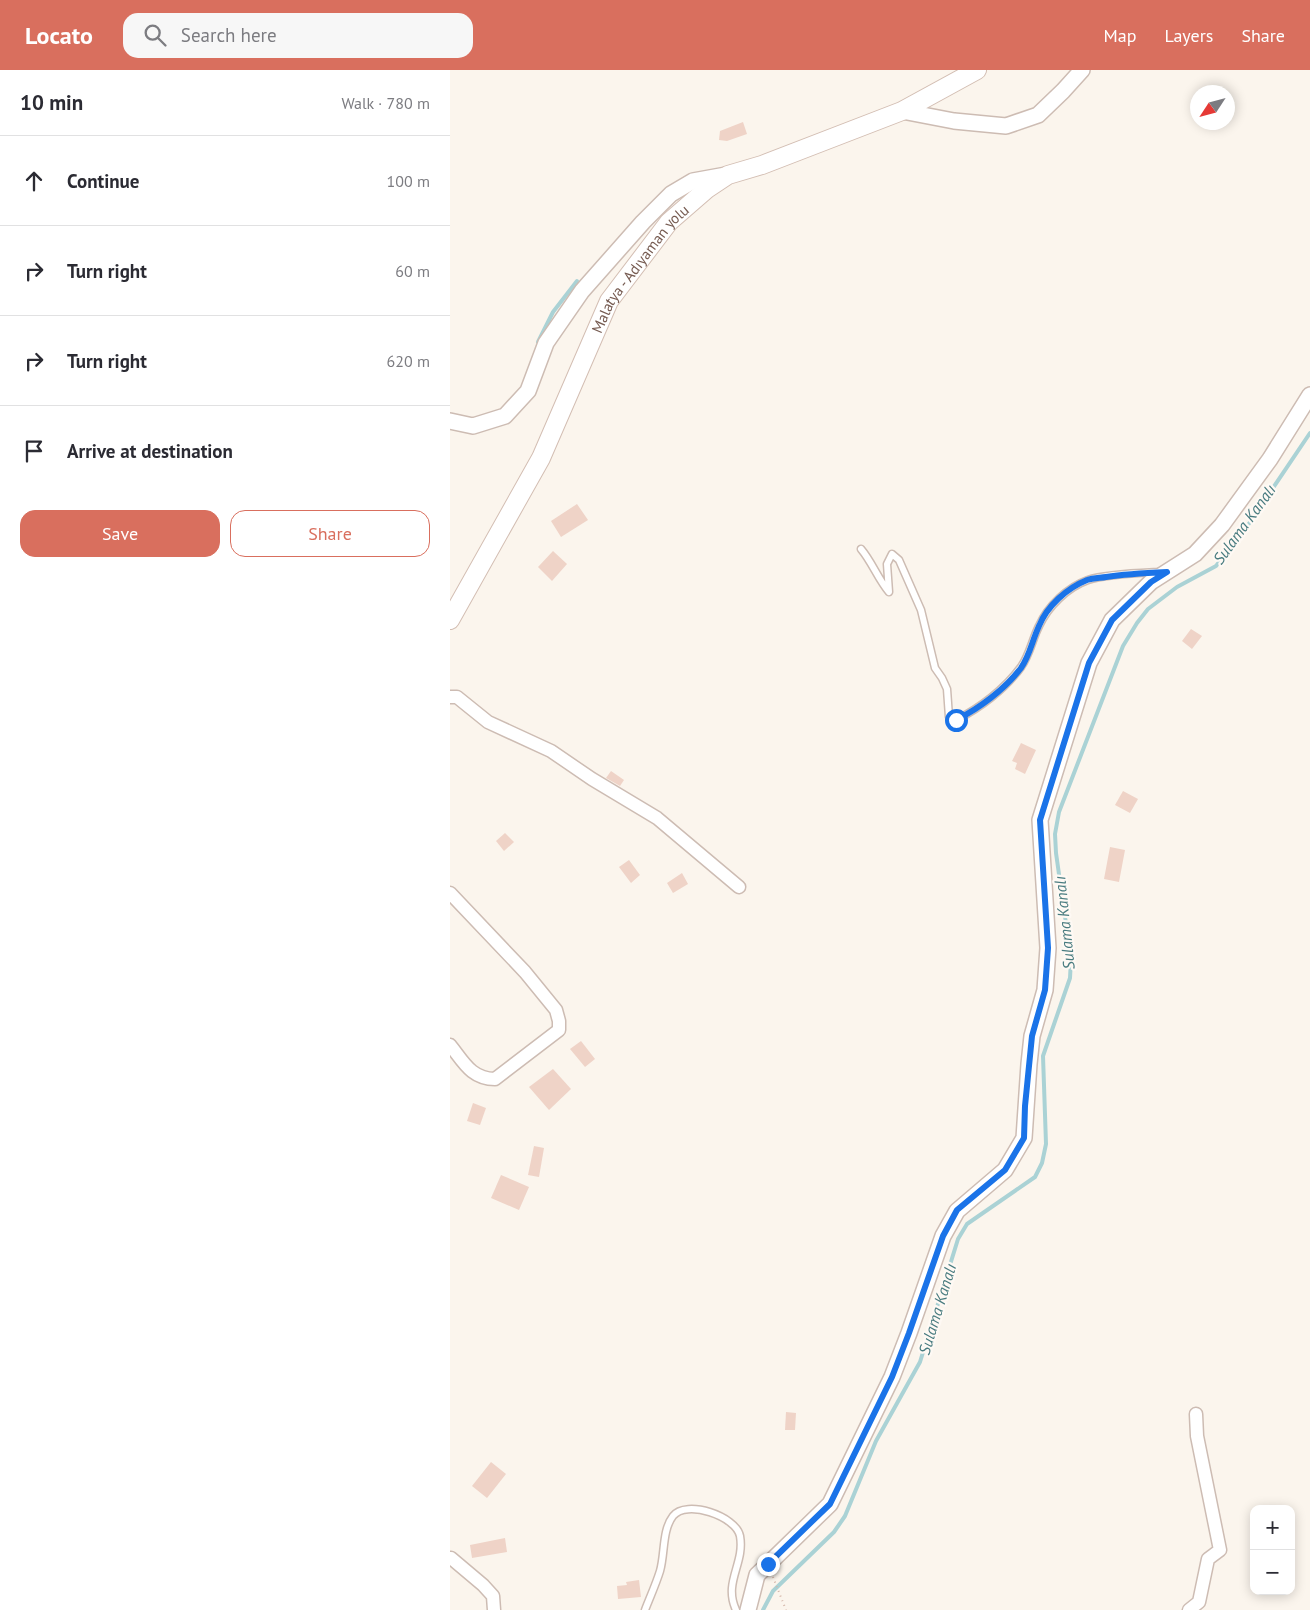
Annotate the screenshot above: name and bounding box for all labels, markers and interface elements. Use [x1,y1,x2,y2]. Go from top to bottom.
search box [123,13,473,58]
text: Locato [25,20,93,51]
icon: search [141,21,169,49]
text: Search here [181,23,277,47]
text: Map [1104,24,1136,47]
text: Layers [1164,24,1213,47]
text: Share [1241,24,1285,47]
north arrow [1190,85,1235,130]
text: 10 min [20,89,83,116]
text: Walk · 780 m [341,93,430,113]
icon: ahead [20,167,48,195]
text: Continue [67,169,139,193]
text: 100 m [387,171,430,191]
street label: Malatya - Adıyaman yolu [587,200,692,336]
icon: right [20,257,48,285]
text: Turn right [67,259,147,283]
text: 60 m [395,261,430,281]
icon: right [20,347,48,375]
text: Turn right [67,349,147,373]
text: 620 m [387,351,430,371]
icon: arrive [20,437,48,465]
text: Arrive at destination [67,439,233,463]
water label: Sulama Kanalı [1208,480,1280,568]
button: Save [20,510,220,557]
button: Share [230,510,430,557]
route start [945,709,968,732]
water label: Sulama Kanalı [1049,875,1079,971]
water label: Sulama Kanalı [914,1261,960,1357]
map controls [1250,1505,1295,1595]
button: + [1250,1505,1295,1550]
button: − [1250,1550,1295,1595]
route end [757,1553,780,1576]

